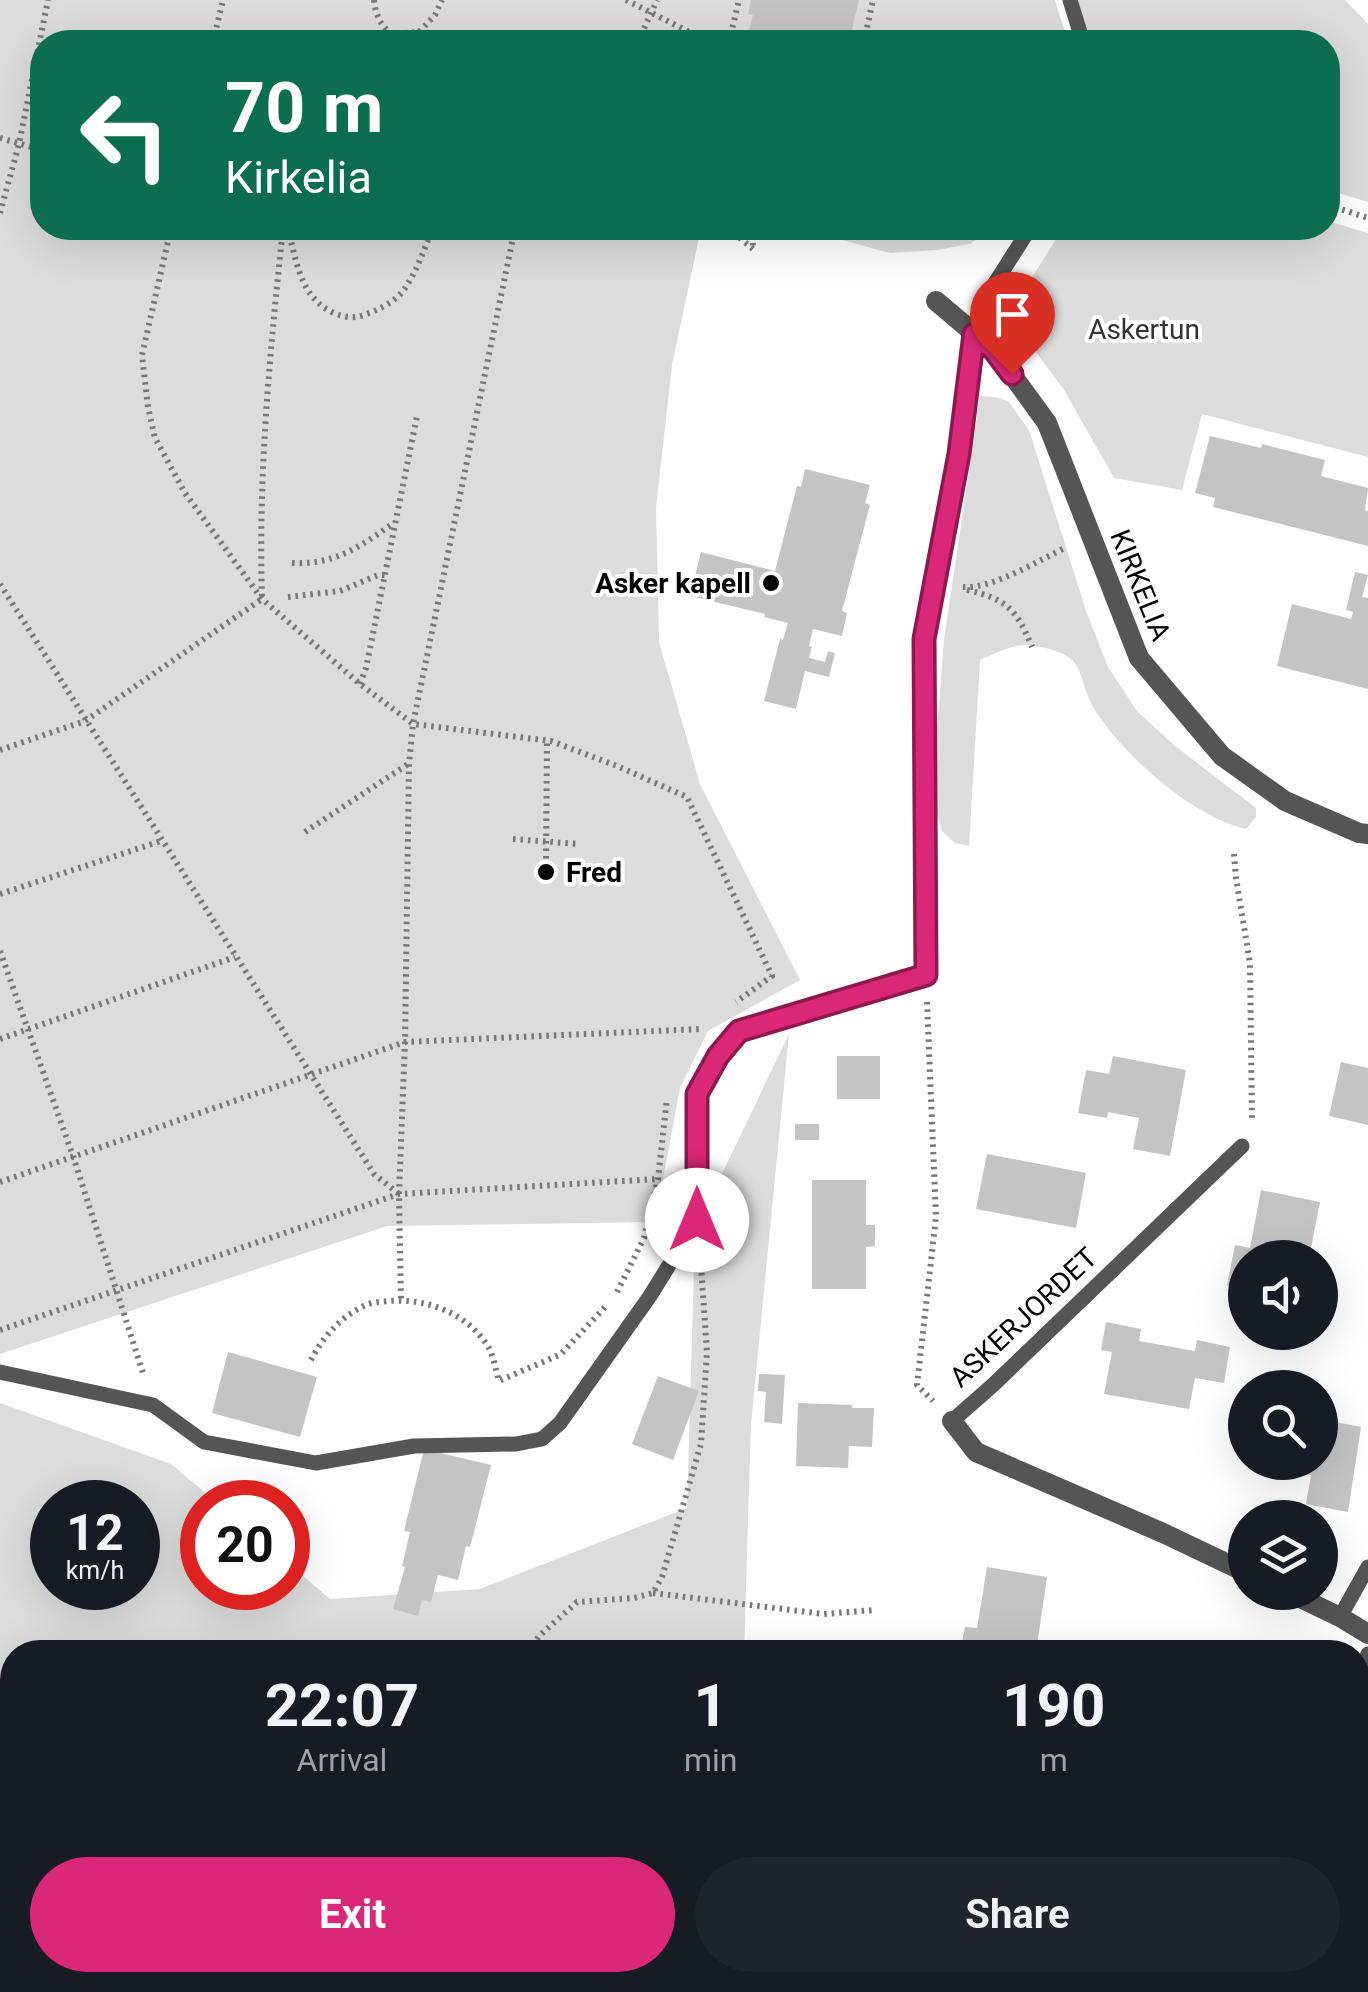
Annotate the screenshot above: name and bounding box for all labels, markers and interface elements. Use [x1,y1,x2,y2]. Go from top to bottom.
text: 70 m [225,67,383,149]
icon: left [60,70,190,200]
text: Kirkelia [225,151,372,204]
pin [970,272,1055,375]
icon: arrive [985,287,1040,342]
park label: Askertun [1088,313,1200,346]
street label: KIRKELIA [1103,525,1178,646]
place label: Asker kapell [595,567,751,600]
marker: Asker kapell [760,572,782,594]
place label: Fred [566,856,622,889]
marker: Fred [535,861,557,883]
position arrow [645,1168,749,1272]
map controls [1228,1240,1338,1610]
button: sound [1228,1240,1338,1350]
street label: ASKERJORDET [943,1241,1104,1394]
button: search [1228,1370,1338,1480]
speed limit sign: 20 [180,1480,310,1610]
button: layers [1228,1500,1338,1610]
text: 12 [66,1504,124,1562]
text: km/h [66,1556,124,1585]
text: 22:07 [265,1670,419,1741]
text: 1 [693,1670,728,1741]
text: 190 [1002,1670,1105,1741]
text: Arrival [297,1741,387,1779]
text: min [684,1741,737,1779]
text: m [1040,1741,1068,1779]
button: Exit [30,1857,675,1972]
button: Share [695,1857,1340,1972]

